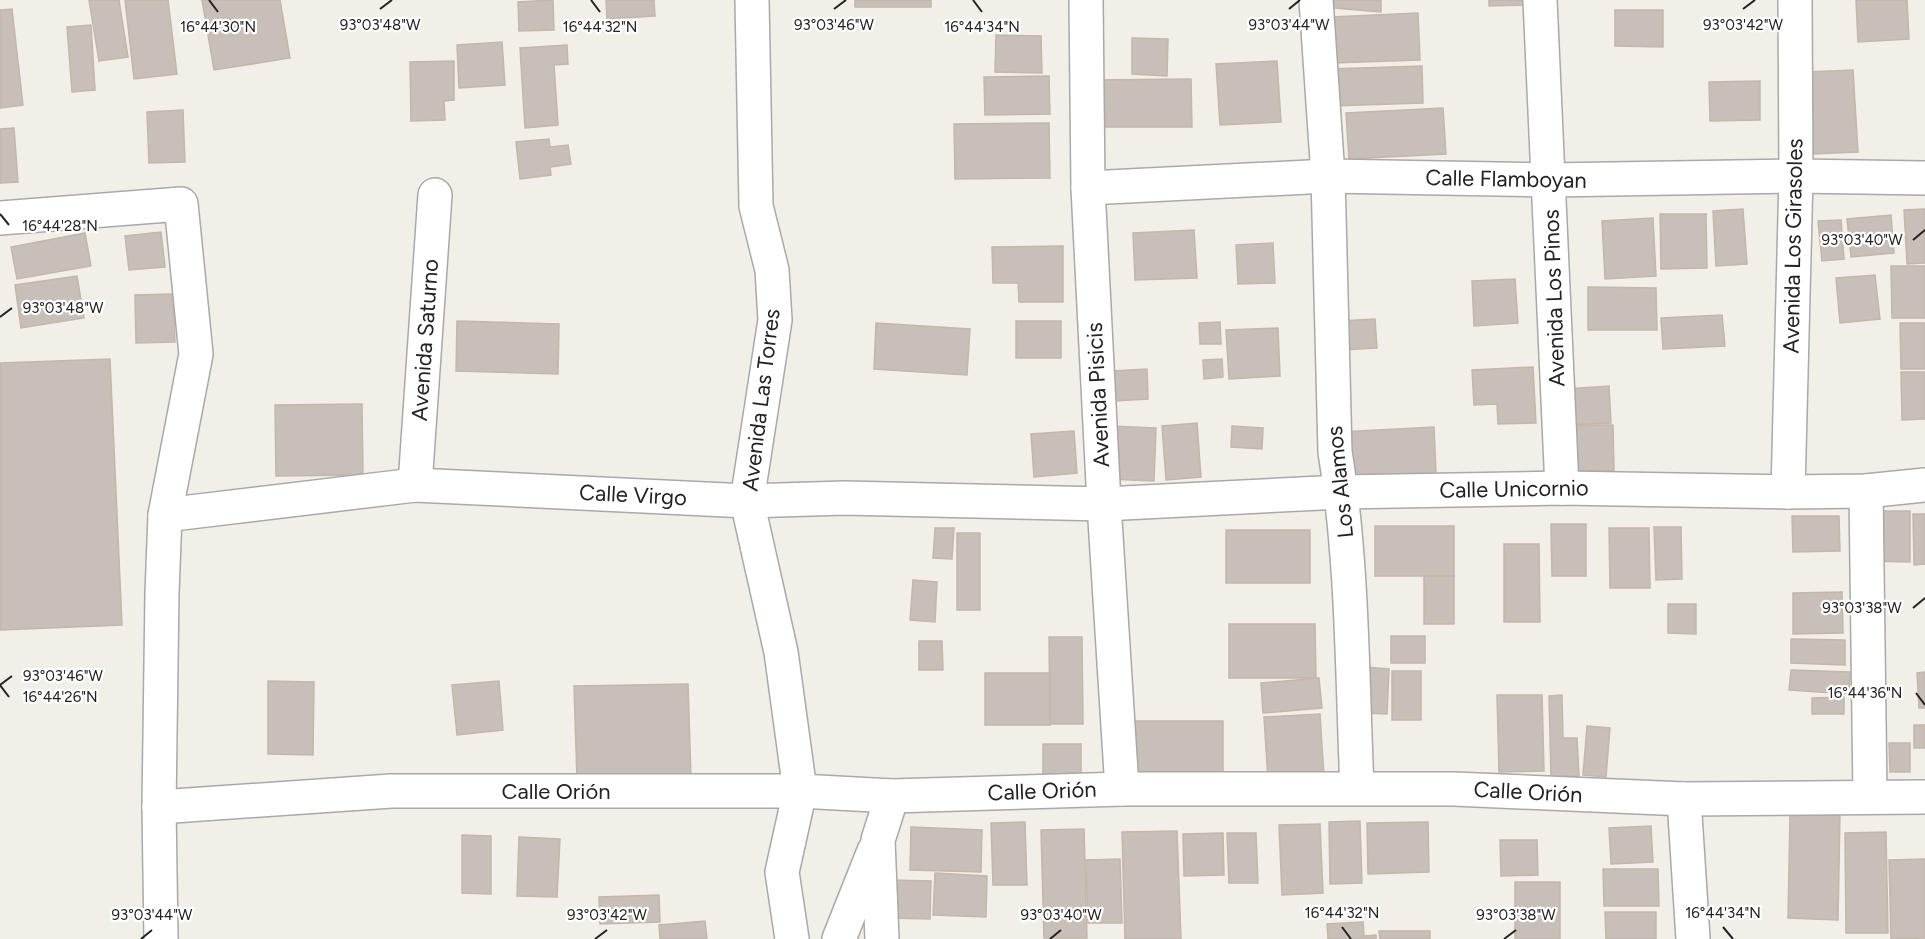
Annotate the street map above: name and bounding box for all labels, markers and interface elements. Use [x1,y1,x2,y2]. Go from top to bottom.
text: 93°03'48"W [340,16,421,34]
text: 93°03'46"W [794,16,875,34]
text: 93°03'44"W [1249,16,1330,34]
text: 93°03'42"W [1703,16,1784,34]
text: 16°44'30"N [180,18,256,36]
text: 16°44'32"N [563,18,637,36]
text: 16°44'34"N [944,18,1020,36]
street label: Avenida Los Girasoles [1778,138,1808,354]
street label: Calle Flamboyan [1425,164,1587,194]
street label: Avenida Los Pinos [1537,209,1571,387]
text: 16°44'28"N [22,217,98,235]
text: 93°03'40"W [1821,231,1903,249]
street label: Avenida Saturno [406,258,444,422]
text: 93°03'48"W [23,299,104,317]
street label: Avenida Las Torres [736,307,786,493]
street label: Avenida Pisicis [1081,322,1115,468]
street label: Los Alamos [1321,425,1359,539]
street label: Calle Unicornio [1439,474,1589,504]
street label: Calle Virgo [579,479,687,511]
text: 93°03'38"W [1822,599,1902,617]
text: 93°03'46"W [23,667,104,685]
text: 16°44'36"N [1828,684,1902,702]
text: 16°44'26"N [22,688,98,706]
street label: Calle Orión [987,776,1097,806]
street label: Calle Orión [1473,776,1583,808]
street label: Calle Orión [502,778,610,805]
text: 16°44'32"N [1305,904,1379,922]
text: 16°44'34"N [1685,904,1761,922]
text: 93°03'44"W [112,906,193,924]
text: 93°03'42"W [567,906,648,924]
text: 93°03'40"W [1020,906,1102,924]
text: 93°03'38"W [1476,906,1556,924]

